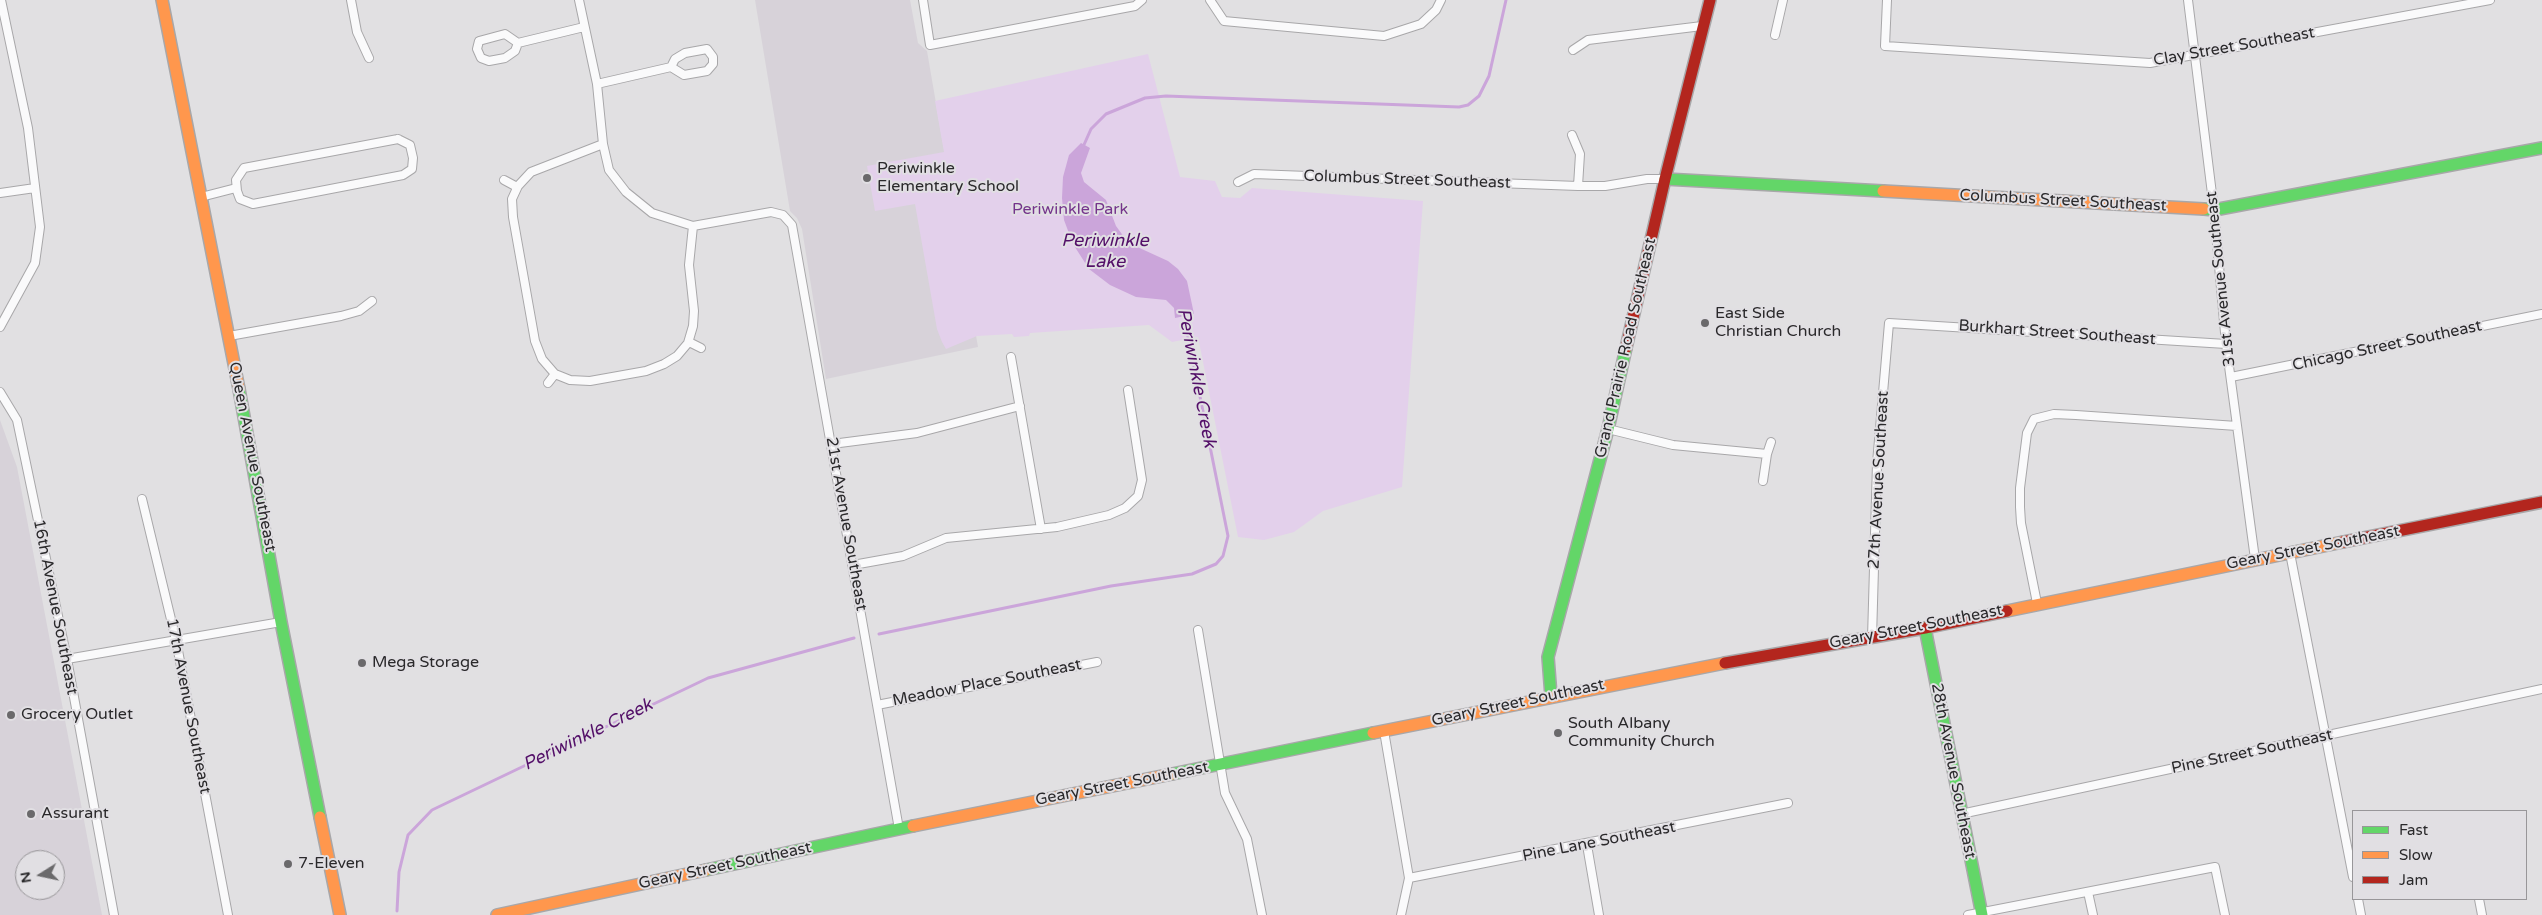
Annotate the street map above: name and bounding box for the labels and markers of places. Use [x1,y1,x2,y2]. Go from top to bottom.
place label: Periwinkle Elementary School [877,159,1019,197]
marker: Periwinkle Elementary School [861,172,873,184]
place label: East Side Christian Church [1715,304,1841,342]
marker: East Side Christian Church [1699,317,1711,329]
place label: Mega Storage [372,653,479,673]
marker: Mega Storage [356,657,368,669]
place label: Grocery Outlet [21,705,133,725]
marker: Grocery Outlet [5,709,17,721]
place label: South Albany Community Church [1568,714,1715,752]
marker: South Albany Community Church [1552,727,1564,739]
place label: Assurant [41,804,109,824]
marker: Assurant [25,808,37,820]
place label: 7-Eleven [298,854,365,874]
marker: 7-Eleven [282,858,294,870]

